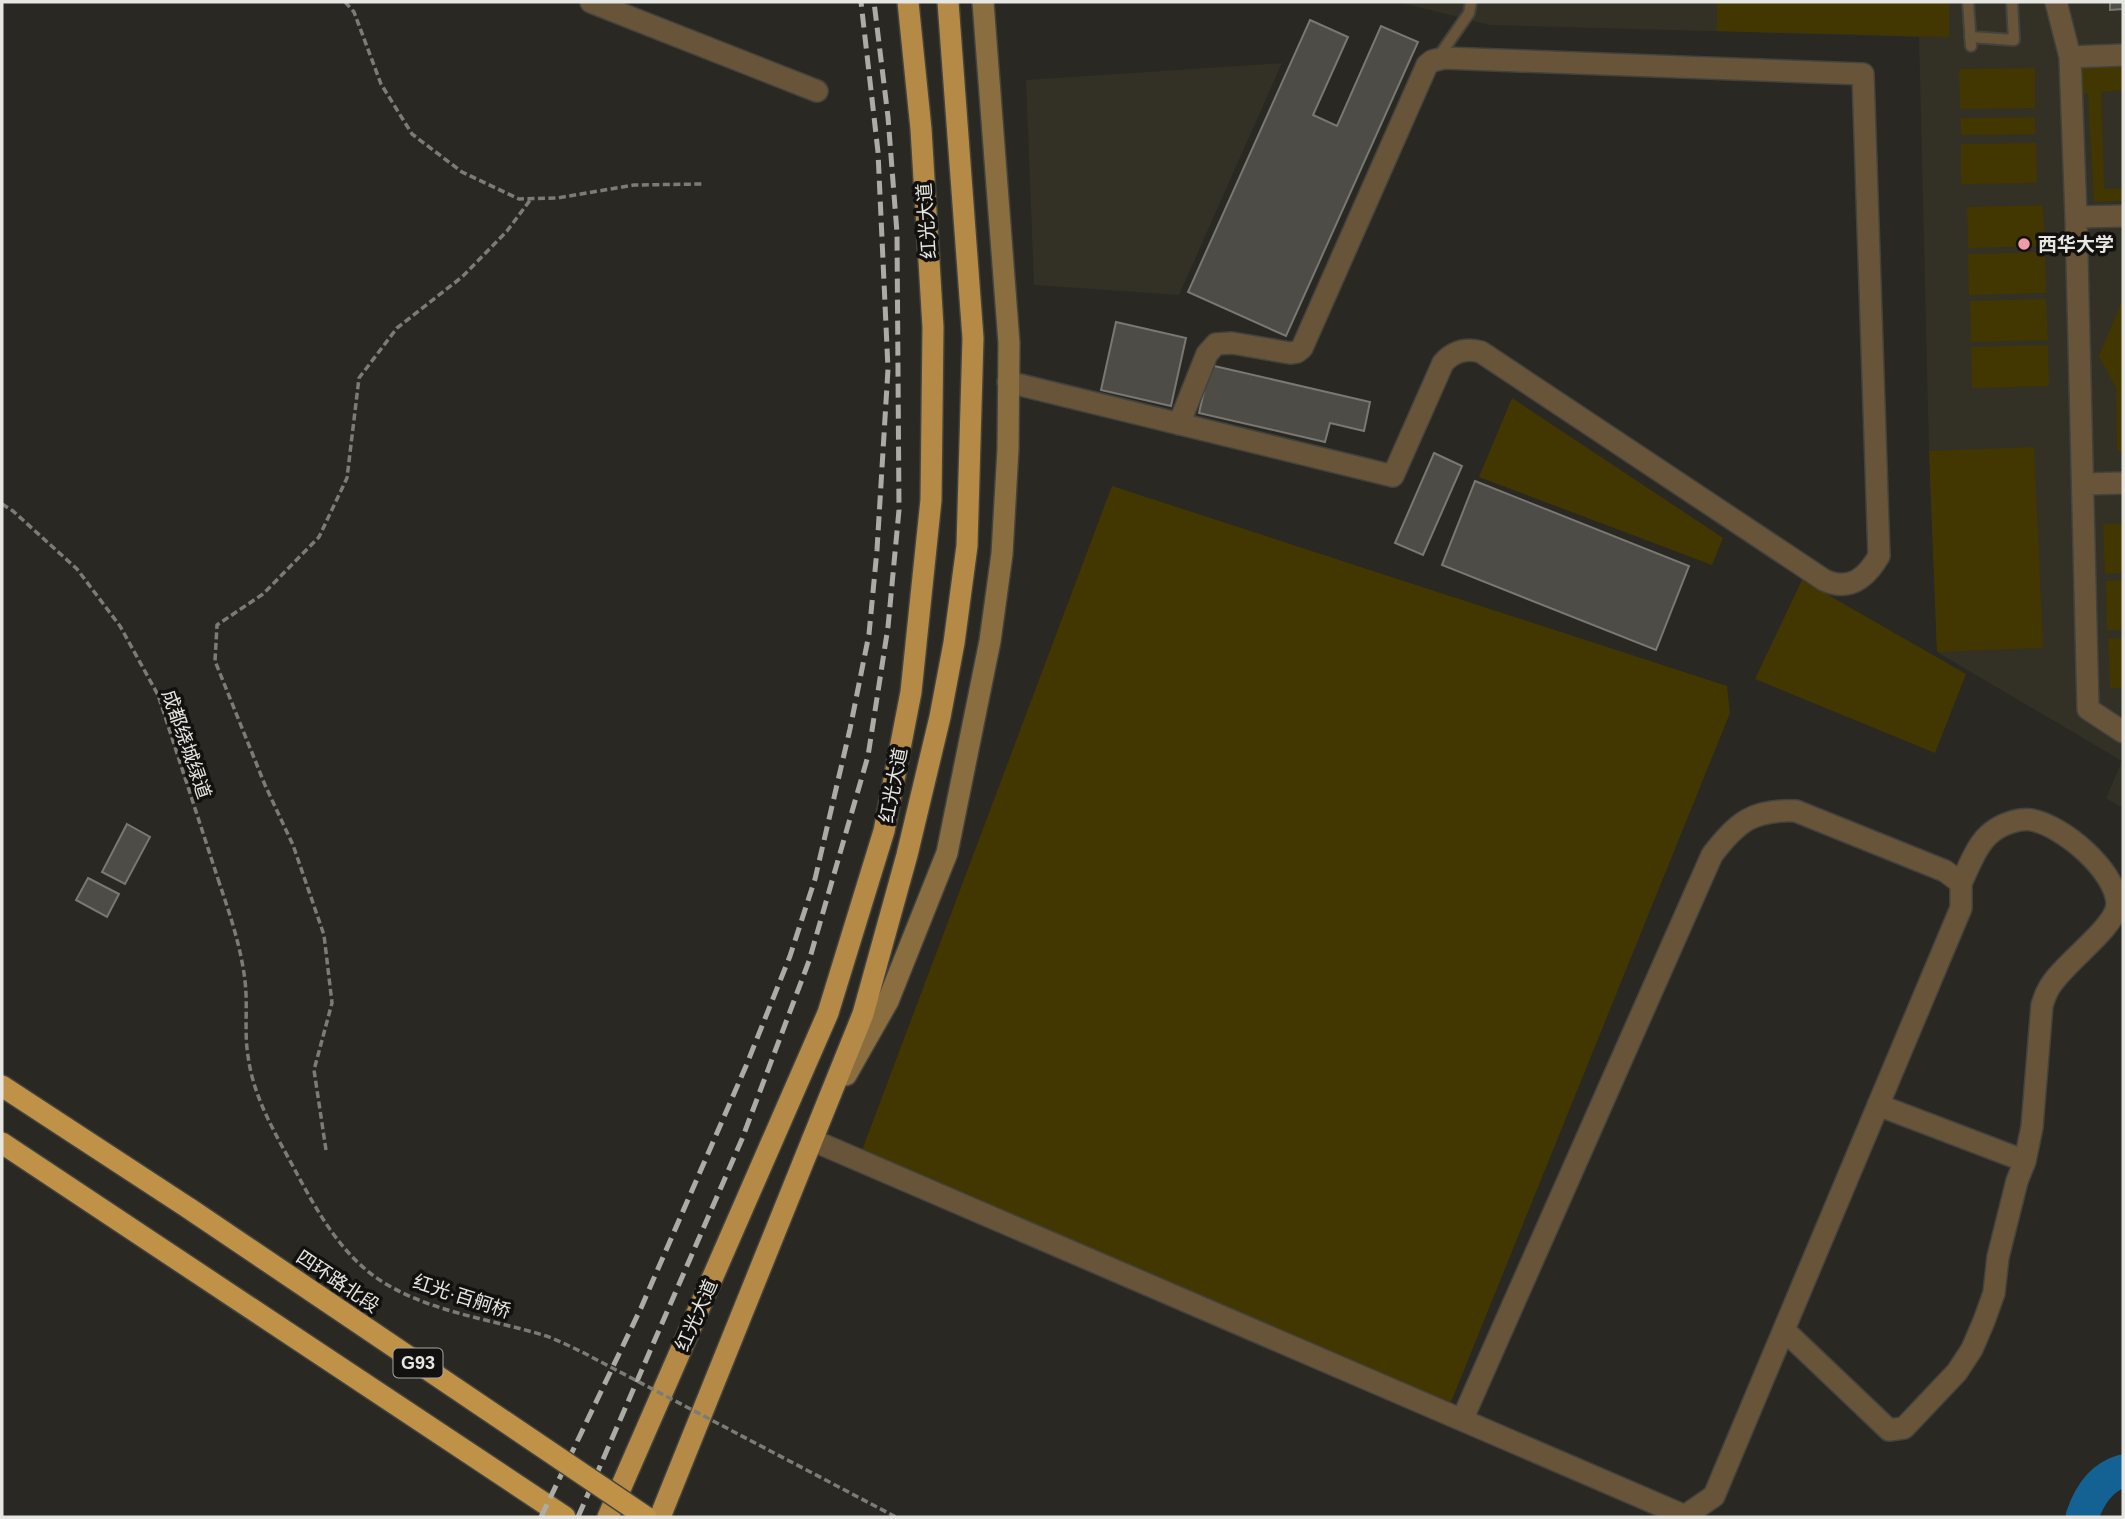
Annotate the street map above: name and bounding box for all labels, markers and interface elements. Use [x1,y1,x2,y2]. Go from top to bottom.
street label: 红光大道 [913,182,940,260]
place label: 西华大学 [2038,234,2114,255]
marker: 西华大学 [2016,236,2032,252]
street label: 成都绕城绿道 [158,687,215,801]
street label: 红光大道 [876,746,911,824]
street label: 四环路北段 [292,1246,383,1317]
street label: 红光·百舸桥 [410,1271,513,1322]
street label: 红光大道 [671,1276,722,1354]
road number: G93 [394,1348,442,1378]

